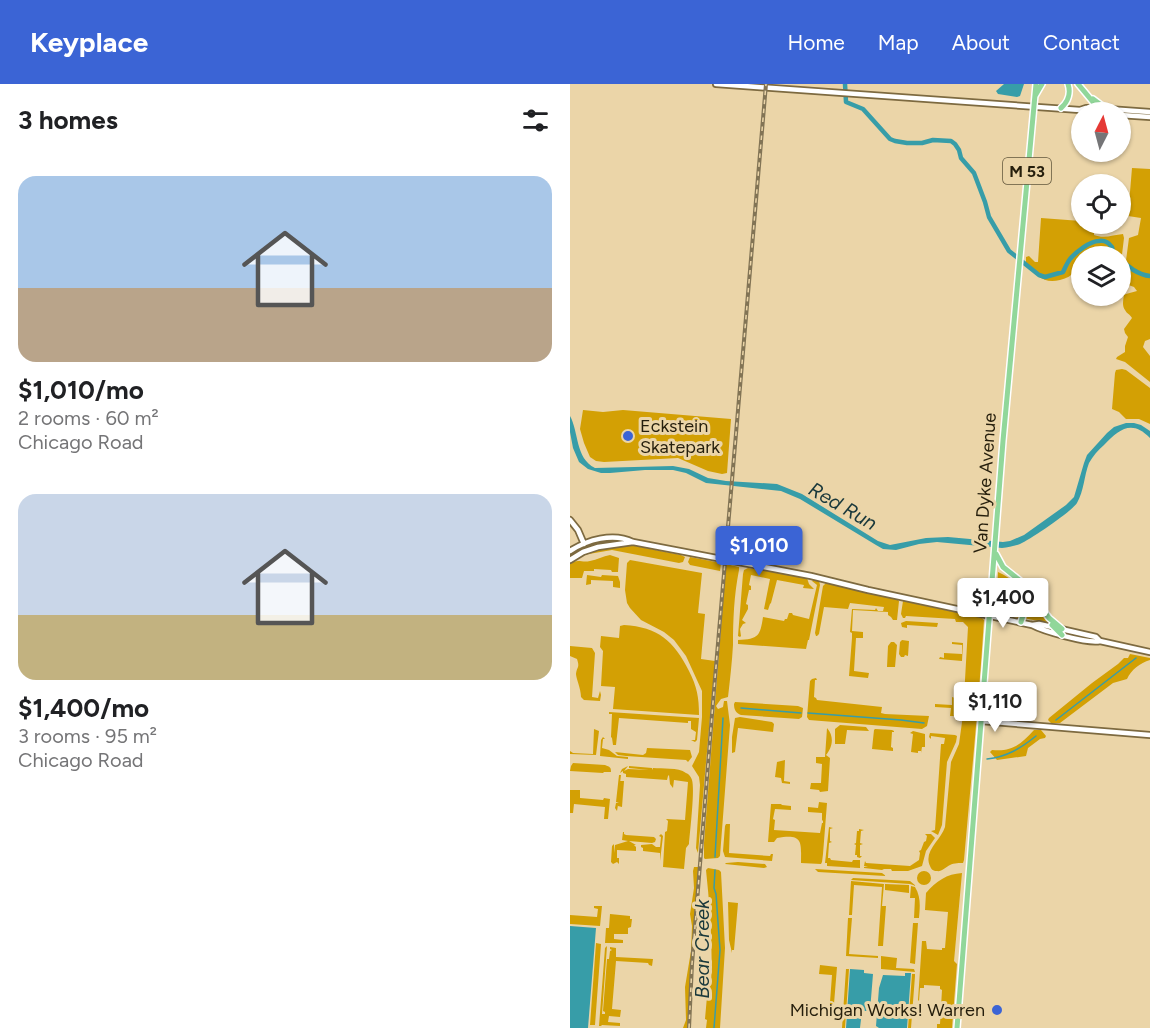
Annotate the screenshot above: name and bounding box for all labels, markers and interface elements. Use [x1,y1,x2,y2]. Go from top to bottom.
text: Keyplace [30,25,148,59]
text: Home [788,30,845,55]
text: Map [878,30,919,55]
text: About [952,30,1010,55]
text: Contact [1043,30,1120,55]
north arrow [1071,102,1131,162]
map controls [1071,102,1131,306]
text: 3 homes [18,104,118,136]
icon: filters [519,104,552,137]
road number: M 53 [1003,158,1051,184]
button: locate [1071,174,1131,234]
icon: home [231,215,339,323]
button: layers [1071,246,1131,306]
text: $1,010/mo [18,374,144,406]
text: 2 rooms · 60 m² [18,406,159,430]
street label: Van Dyke Avenue [969,412,1001,554]
place label: Eckstein Skatepark [640,415,720,458]
marker: Eckstein Skatepark [621,429,635,443]
text: Chicago Road [18,430,144,454]
water label: Red Run [805,477,881,535]
pin: $1,010 [710,526,808,577]
icon: home [231,533,339,641]
text: $1,010 [729,533,789,557]
pin: $1,400 [954,578,1052,629]
text: $1,400 [971,585,1035,609]
pin: $1,110 [946,682,1044,733]
text: $1,110 [968,689,1022,713]
text: $1,400/mo [18,692,149,724]
text: 3 rooms · 95 m² [18,724,157,748]
text: Chicago Road [18,748,144,772]
water label: Bear Creek [690,898,714,999]
place label: Michigan Works! Warren [790,999,985,1021]
marker: Michigan Works! Warren [990,1003,1004,1017]

